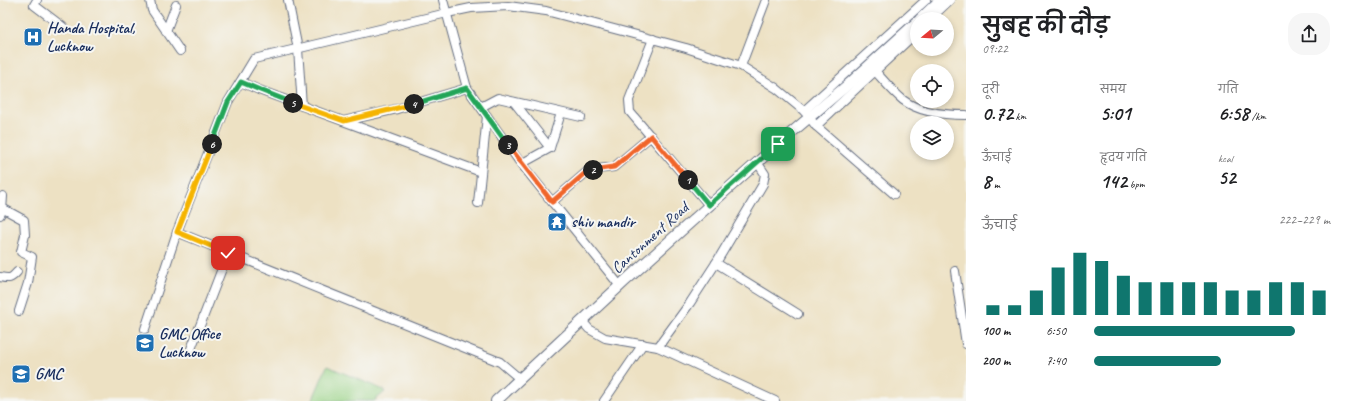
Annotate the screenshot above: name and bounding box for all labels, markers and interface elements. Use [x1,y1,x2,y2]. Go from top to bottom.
north arrow [910,12,954,56]
map controls [910,12,954,160]
text: सुबह की दौड़ [982,12,1109,40]
button: share [1288,13,1330,55]
place label: Handa Hospital, Lucknow [47,18,135,56]
hospital icon: Handa Hospital, Lucknow [22,26,44,48]
text: 09:22 [982,41,1008,57]
button: locate [910,64,954,108]
text: दूरी [982,82,999,96]
text: समय [1100,82,1126,96]
text: गति [1218,82,1238,96]
pin: 5 [283,93,303,113]
pin: 4 [404,94,424,114]
text: 5 [291,96,295,110]
text: 4 [412,97,416,111]
text: 0.72 [982,101,1013,126]
text: 5:01 [1100,101,1131,126]
text: 6:58 [1218,101,1249,126]
text: km [1013,109,1026,123]
text: /km [1249,109,1266,123]
button: layers [910,116,954,160]
pin [761,127,795,161]
icon: arrive [767,133,789,155]
pin: 6 [202,134,222,154]
pin: 3 [498,135,518,155]
text: 6 [209,137,215,151]
text: 3 [506,138,510,152]
text: ऊँचाई [982,150,1012,164]
text: हृदय गति [1100,150,1147,164]
text: kcal [1218,151,1233,165]
pin: 2 [583,160,603,180]
text: 2 [591,163,595,177]
text: 52 [1218,165,1236,190]
text: 8 [982,169,991,194]
text: 142 [1100,169,1127,194]
pin: 1 [678,170,698,190]
text: 1 [686,173,690,187]
text: m [991,177,1000,191]
text: bpm [1127,177,1145,191]
street label: Cantonment Road [607,196,695,278]
temple icon: shiv mandir [546,211,568,233]
place label: shiv mandir [571,212,637,232]
text: 222–229 m [1279,212,1330,228]
text: ऊँचाई [982,217,1017,233]
pin [211,236,245,270]
icon: check [217,242,239,264]
text: 100 m [982,323,1010,339]
text: 6:50 [1046,323,1066,339]
place label: GMC Office Lucknow [159,324,222,362]
school or university icon: GMC Office Lucknow [134,332,156,354]
text: 200 m [982,353,1010,369]
text: 7:40 [1046,353,1066,369]
school or university icon: GMC [10,363,32,385]
place label: GMC [35,364,64,384]

